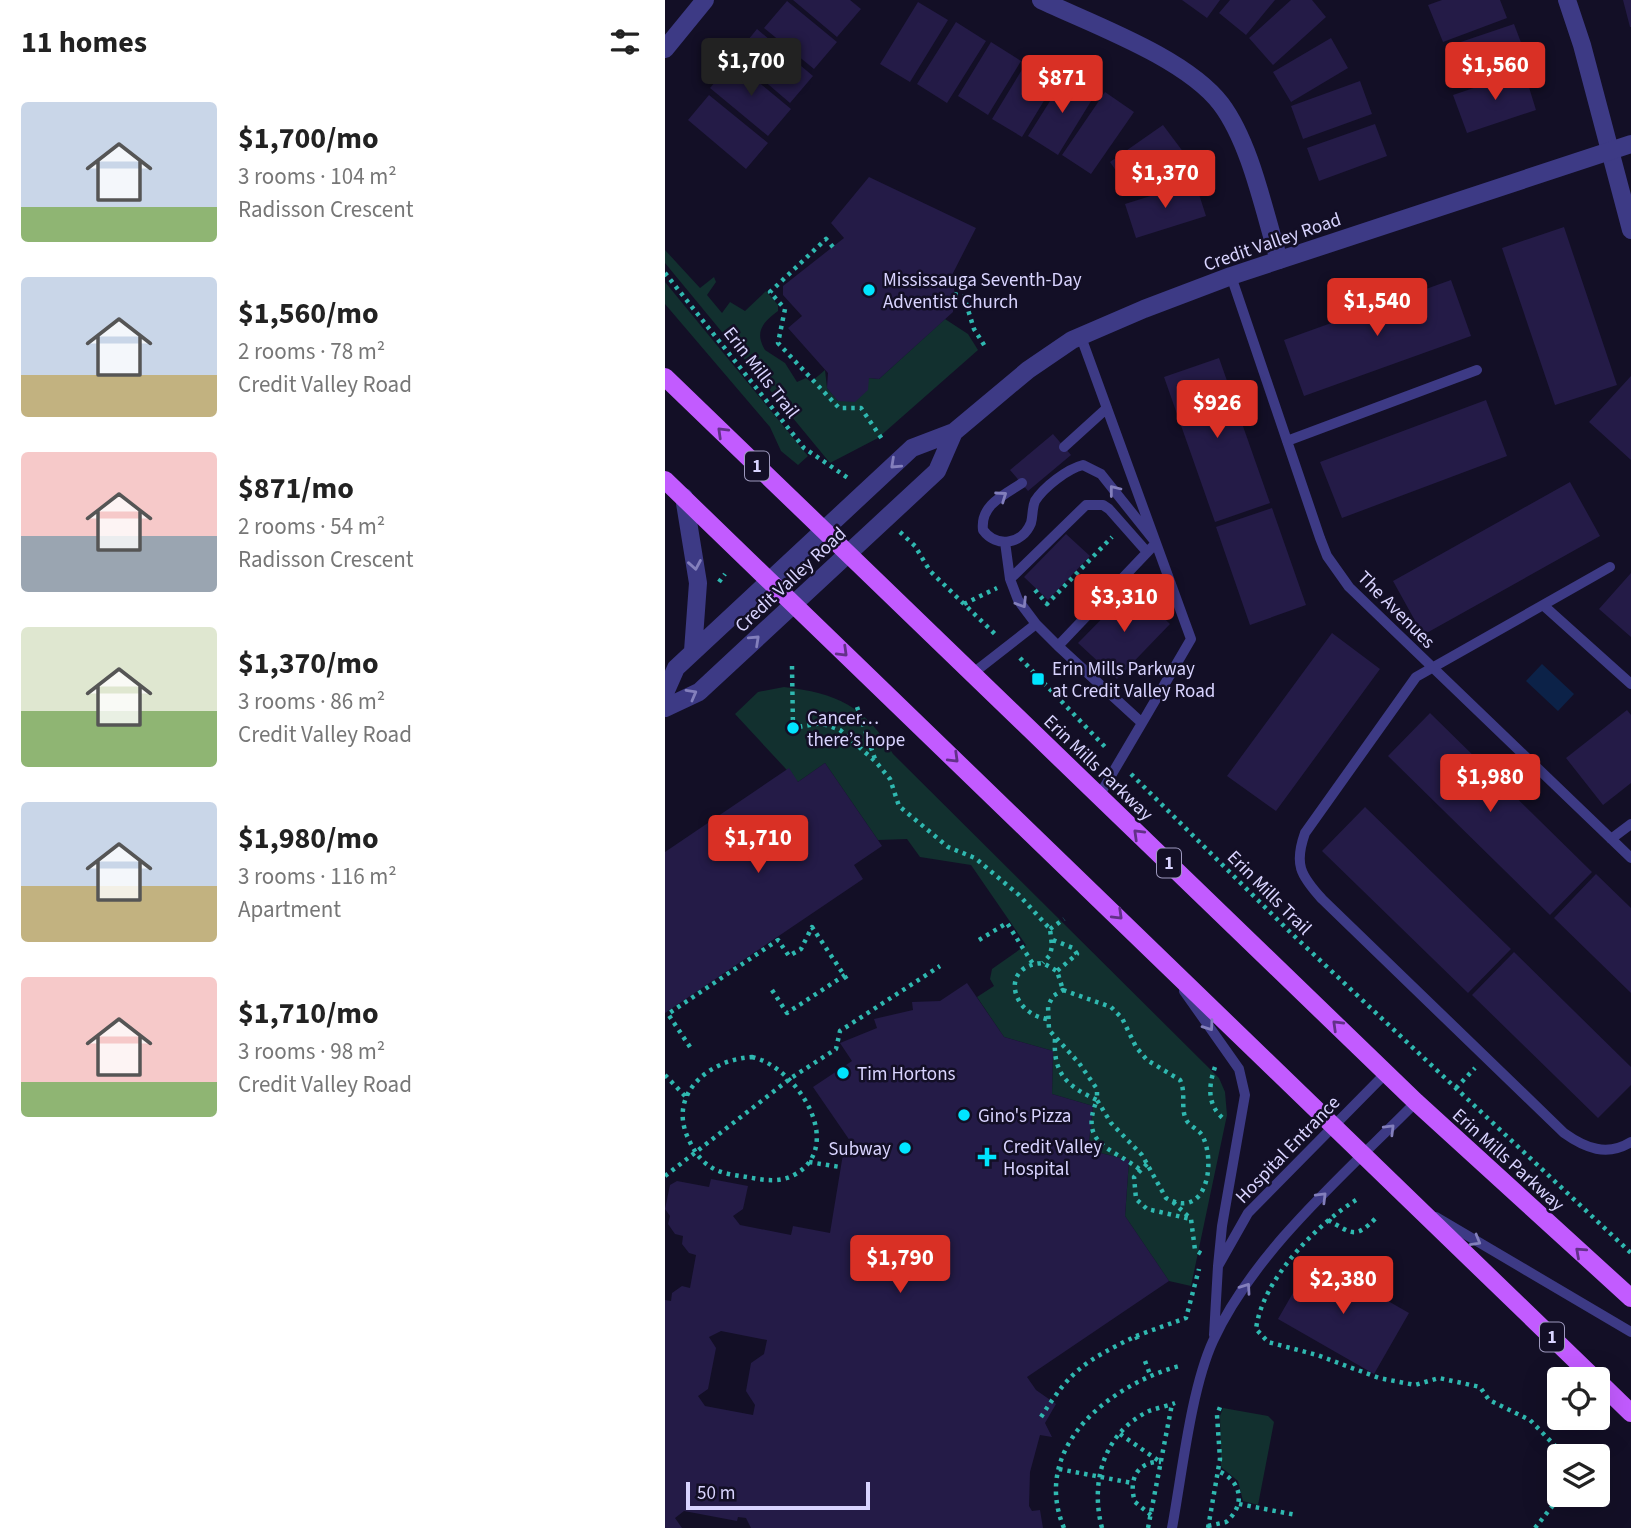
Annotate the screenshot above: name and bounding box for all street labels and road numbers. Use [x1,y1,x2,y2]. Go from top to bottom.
street label: Credit Valley Road [1200,206,1345,279]
street label: Erin Mills Trail [716,321,805,425]
road number: 1 [745,452,769,480]
street label: Credit Valley Road [729,521,853,639]
street label: The Avenues [1351,565,1441,655]
street label: Erin Mills Parkway [1037,709,1159,827]
street label: Erin Mills Trail [1221,845,1317,942]
road number: 1 [1157,848,1181,878]
street label: Hospital Entrance [1229,1090,1347,1210]
street label: Erin Mills Parkway [1446,1102,1570,1218]
road number: 1 [1540,1322,1564,1352]

